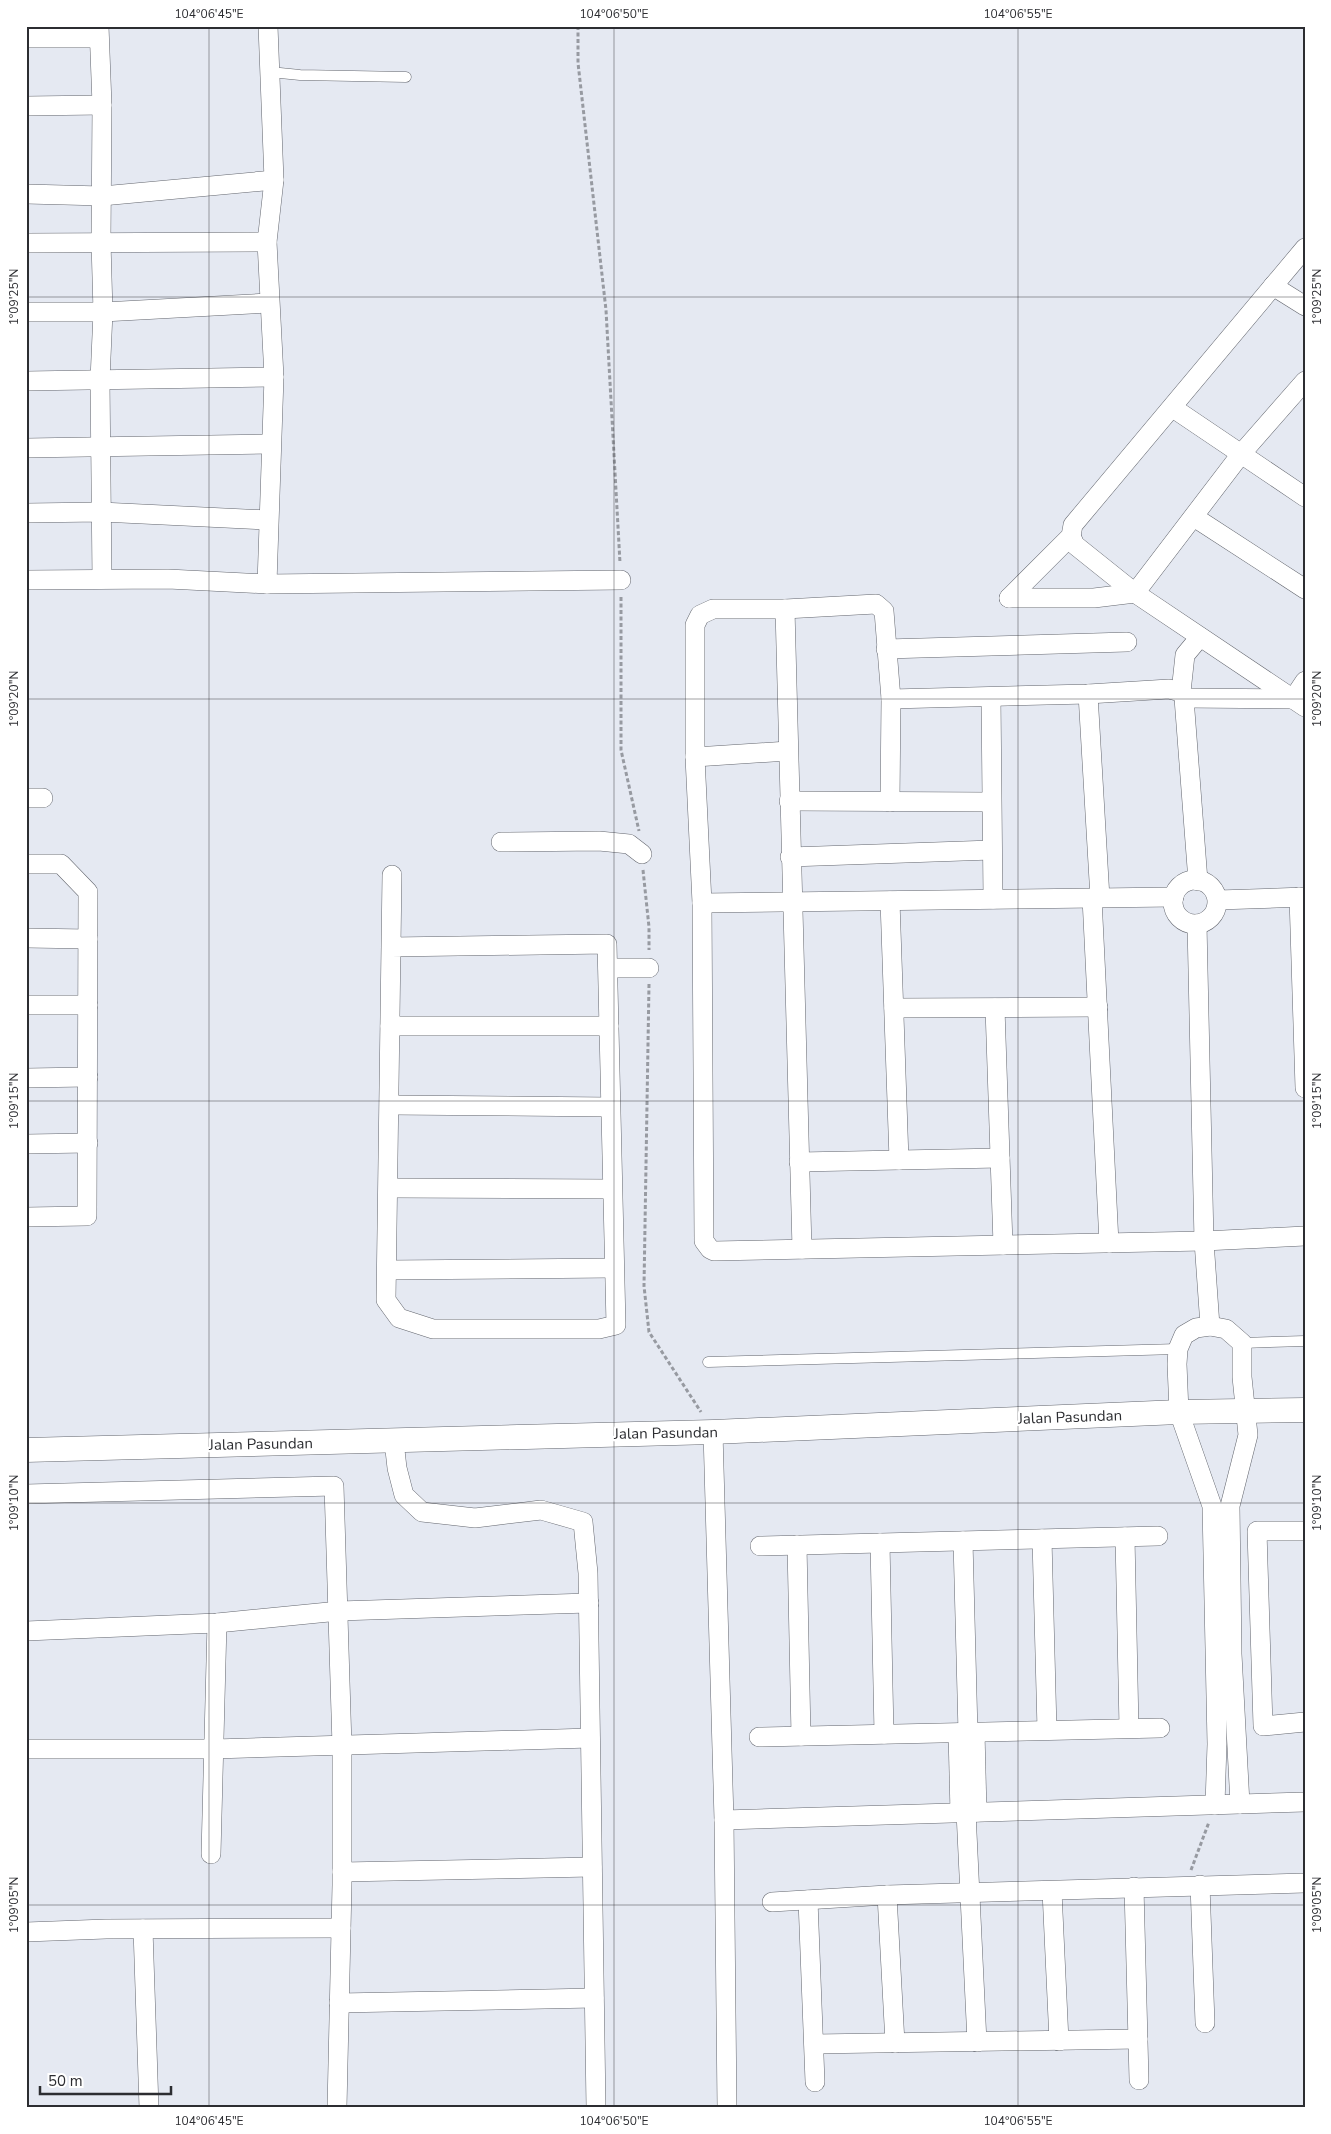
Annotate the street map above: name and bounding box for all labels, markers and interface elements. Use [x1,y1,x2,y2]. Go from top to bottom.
text: 104°06'45"E [174,6,244,22]
text: 104°06'50"E [579,6,649,22]
text: 104°06'55"E [983,6,1053,22]
text: 1°09'25"N [6,269,22,325]
text: 1°09'25"N [1309,269,1325,325]
text: 1°09'20"N [6,671,22,727]
text: 1°09'20"N [1309,671,1325,727]
text: 1°09'15"N [6,1073,22,1129]
text: 1°09'15"N [1309,1073,1325,1129]
street label: Jalan Pasundan [1017,1405,1122,1429]
street label: Jalan Pasundan [613,1422,718,1444]
street label: Jalan Pasundan [208,1433,313,1455]
text: 1°09'10"N [6,1475,22,1531]
text: 1°09'10"N [1309,1475,1325,1531]
text: 1°09'05"N [6,1877,22,1933]
text: 1°09'05"N [1309,1877,1325,1933]
scale bar [40,2064,171,2096]
text: 50 m [48,2071,83,2091]
text: 104°06'45"E [174,2113,244,2129]
text: 104°06'50"E [579,2113,649,2129]
text: 104°06'55"E [983,2113,1053,2129]

